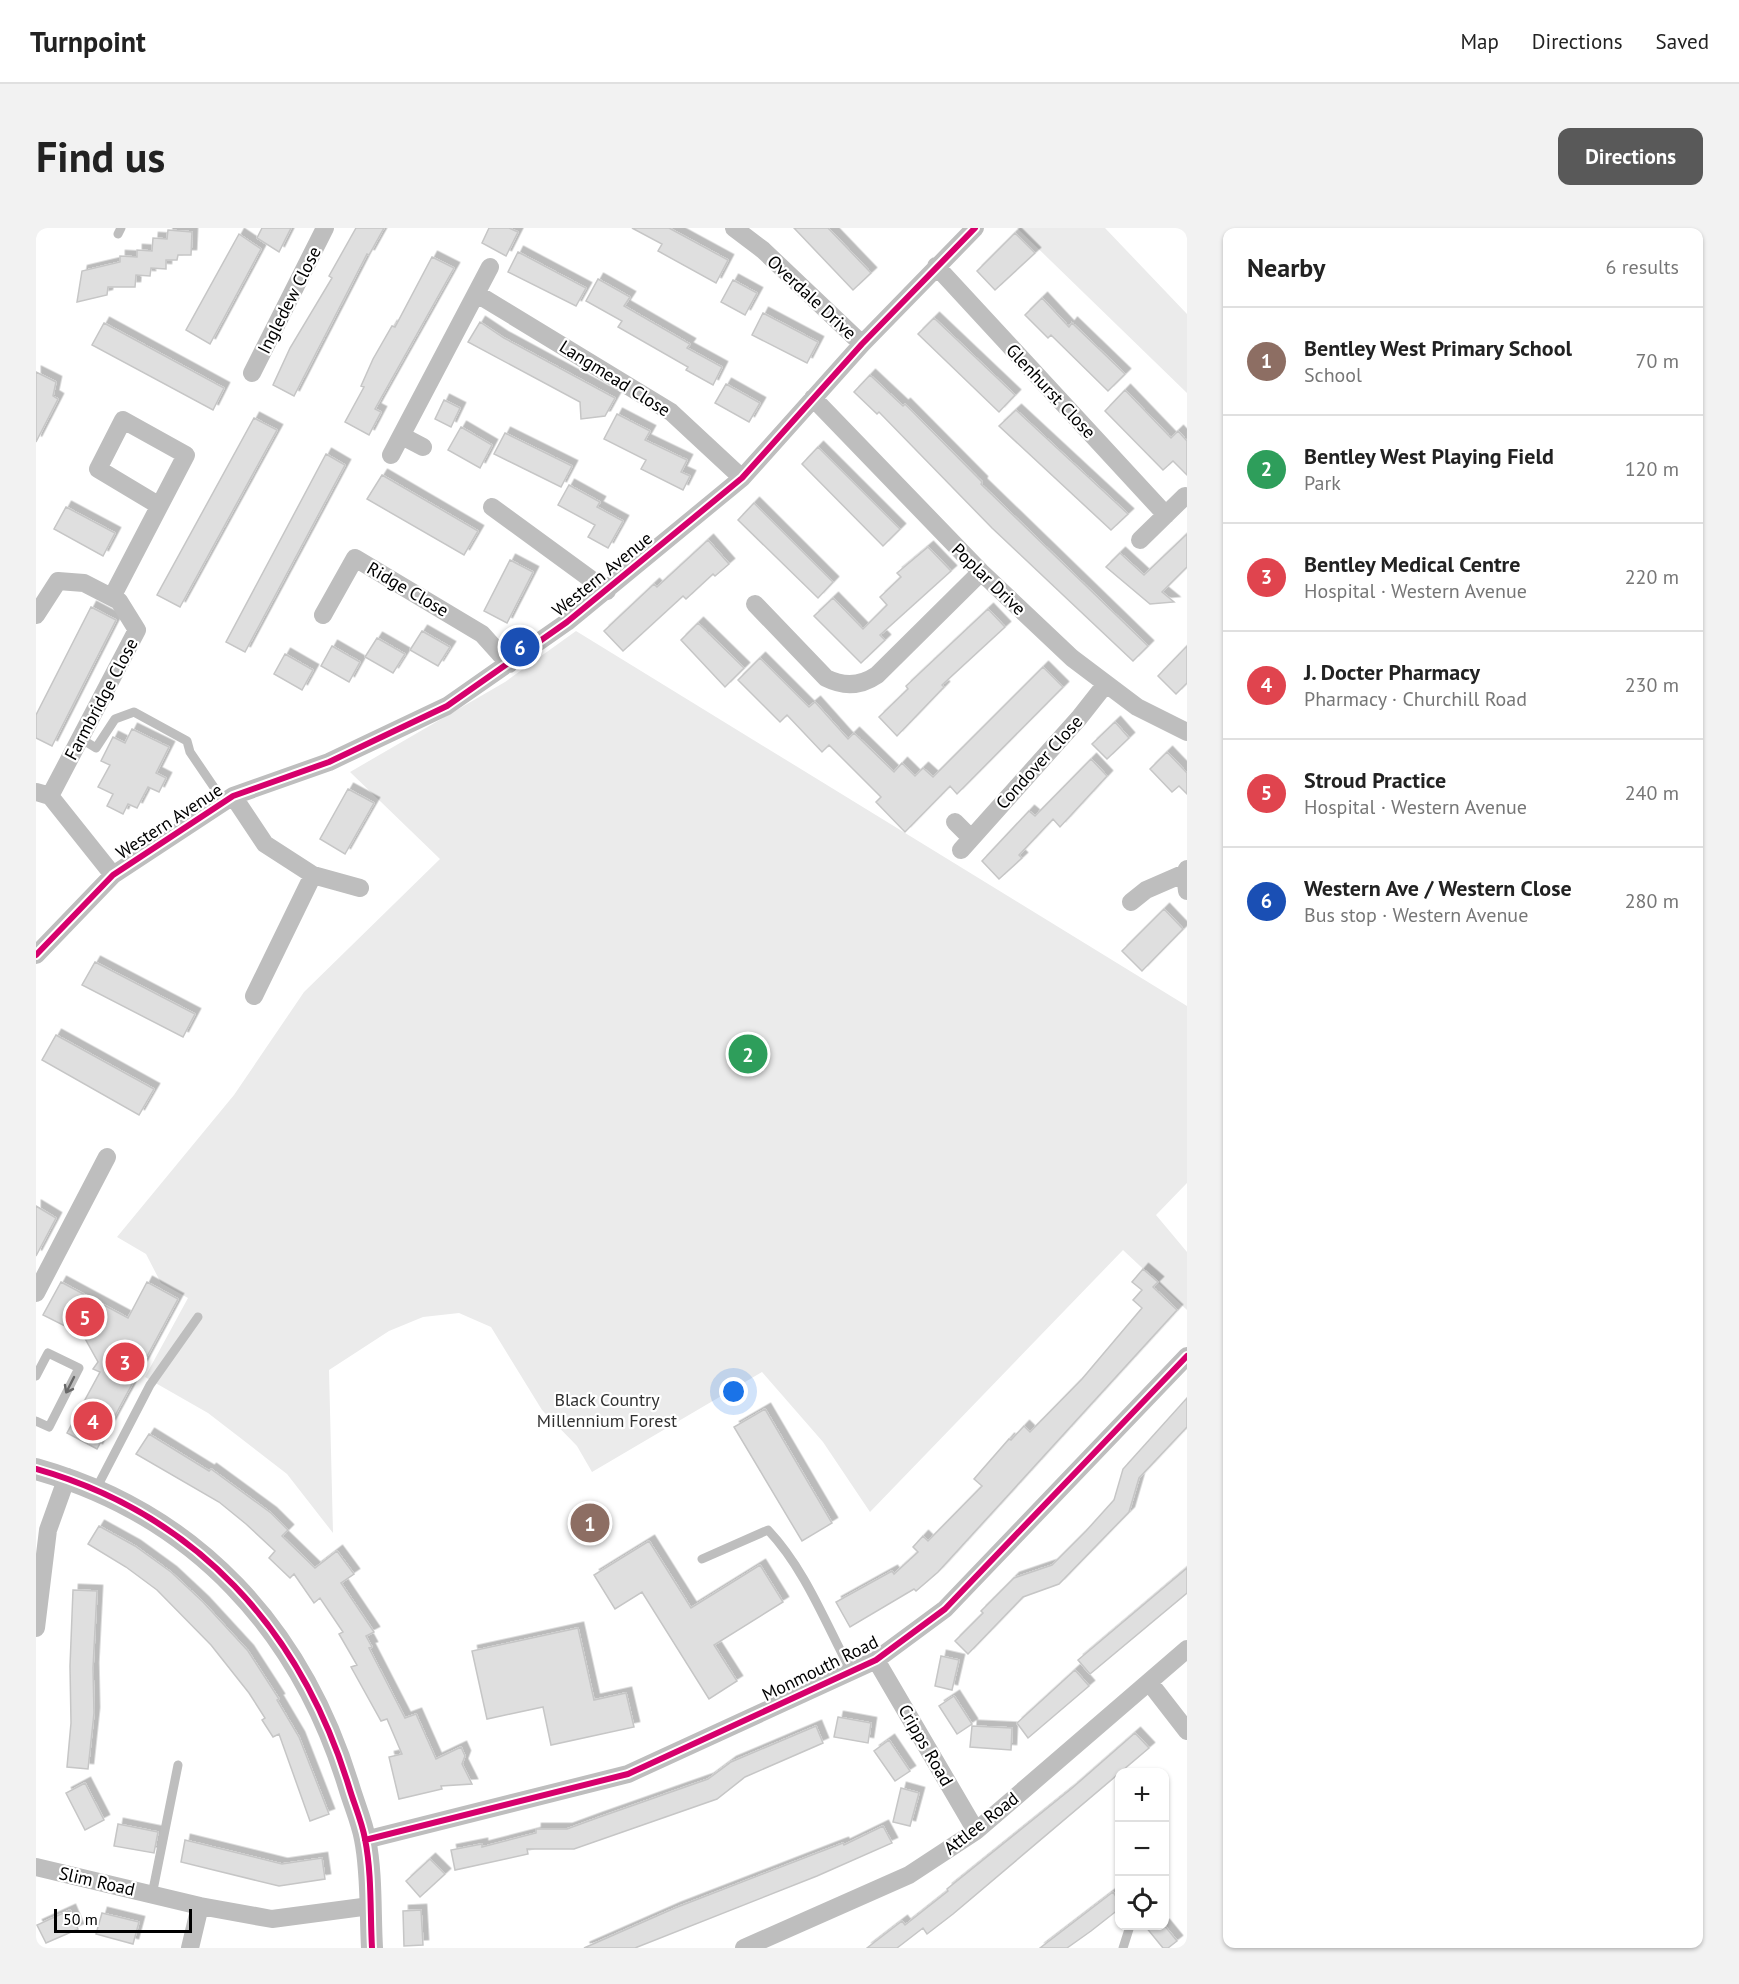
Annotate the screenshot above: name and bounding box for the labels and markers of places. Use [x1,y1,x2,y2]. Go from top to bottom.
pin: 6 [500,624,540,670]
pin: 2 [728,1032,768,1076]
pin: 5 [65,1294,104,1340]
pin: 3 [106,1340,145,1384]
pin: 4 [74,1398,112,1444]
pin: 1 [570,1500,610,1546]

